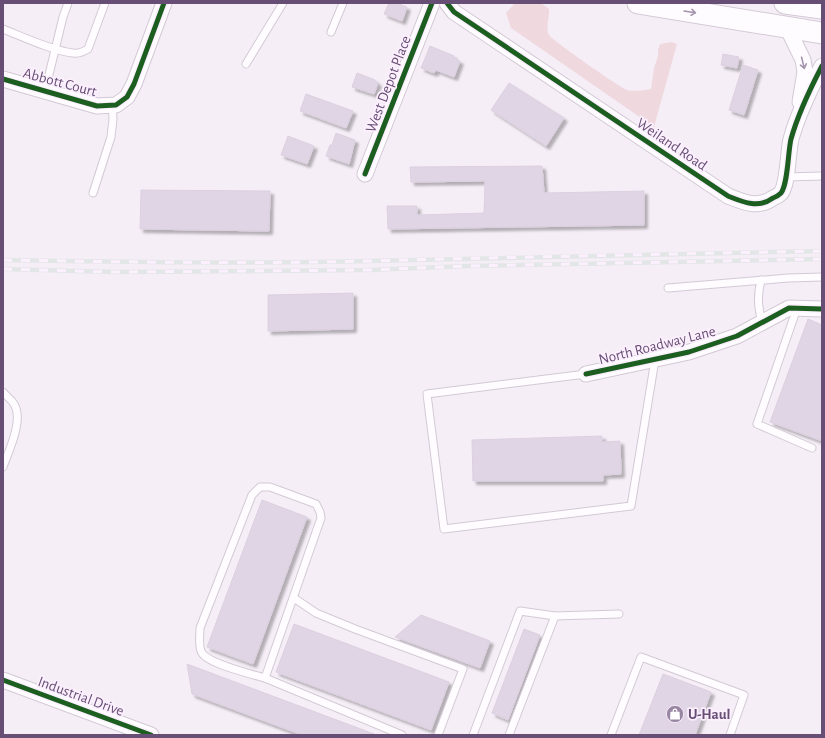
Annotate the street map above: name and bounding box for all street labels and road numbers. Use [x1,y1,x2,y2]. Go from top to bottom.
street label: West Depot Place [363,34,414,135]
street label: Abbott Court [21,65,98,100]
street label: Weiland Road [634,115,710,174]
street label: North Roadway Lane [597,324,717,367]
street label: Industrial Drive [36,674,126,719]

